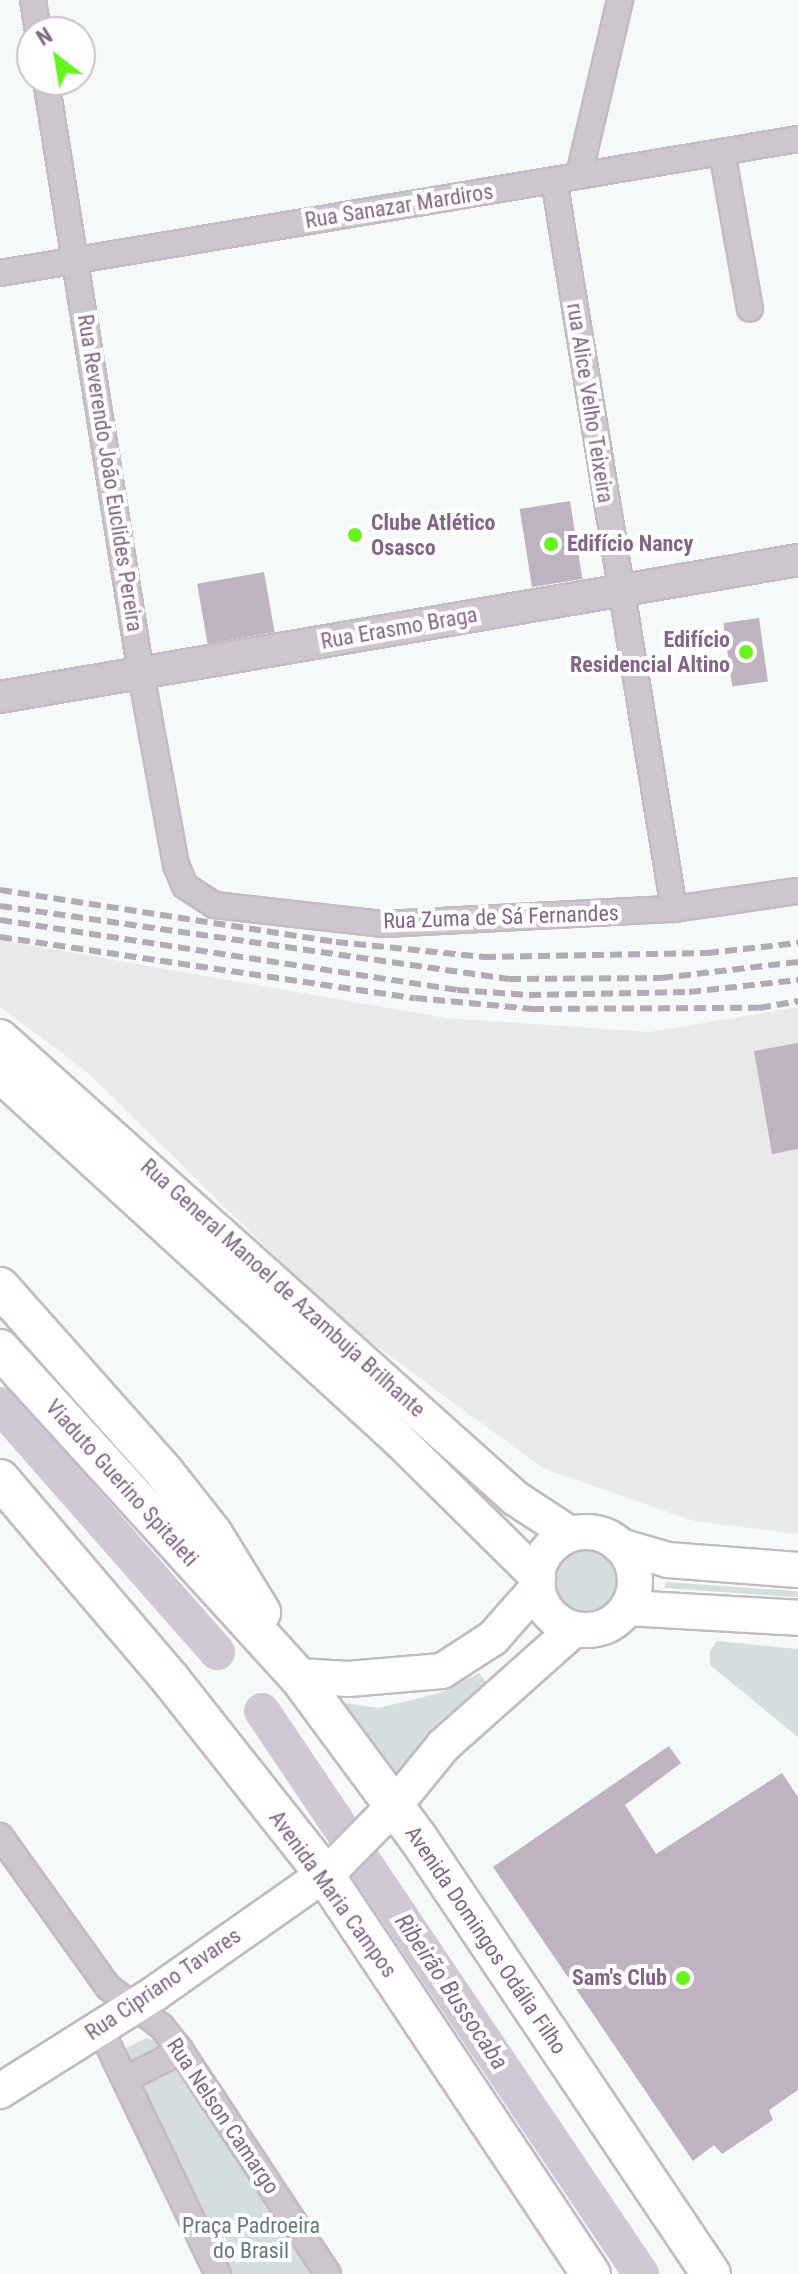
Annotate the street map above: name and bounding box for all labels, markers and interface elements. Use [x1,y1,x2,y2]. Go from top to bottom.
north arrow [16,16,96,96]
text: N [32,23,57,51]
street label: Rua Sanazar Mardiros [303,178,495,234]
street label: rua Alice Velho Teixeira [561,301,619,505]
street label: Rua Reverendo João Euclides Pereira [72,312,148,634]
place label: Clube Atlético Osasco [371,509,496,560]
marker: Clube Atlético Osasco [346,526,364,544]
place label: Edifício Nancy [567,531,693,557]
marker: Edifício Nancy [542,535,560,553]
street label: Rua Erasmo Braga [319,601,479,655]
place label: Edifício Residencial Altino [570,626,730,678]
marker: Edifício Residencial Altino [737,643,755,661]
street label: Rua Zuma de Sá Fernandes [383,900,619,934]
street label: Rua General Manoel de Azambuja Brilhante [135,1153,431,1423]
street label: Viaduto Guerino Spitaleti [40,1394,204,1572]
street label: Avenida Maria Campos [264,1805,402,1983]
street label: Avenida Domingos Odália Filho [400,1821,572,2059]
water label: Ribeirão Bussocaba [388,1909,514,2075]
street label: Rua Cipriano Tavares [80,1922,246,2046]
place label: Sam's Club [572,1965,667,1991]
marker: Sam's Club [674,1969,692,1987]
street label: Rua Nelson Camargo [161,2033,285,2199]
park label: Praça Padroeira do Brasil [182,2212,320,2264]

